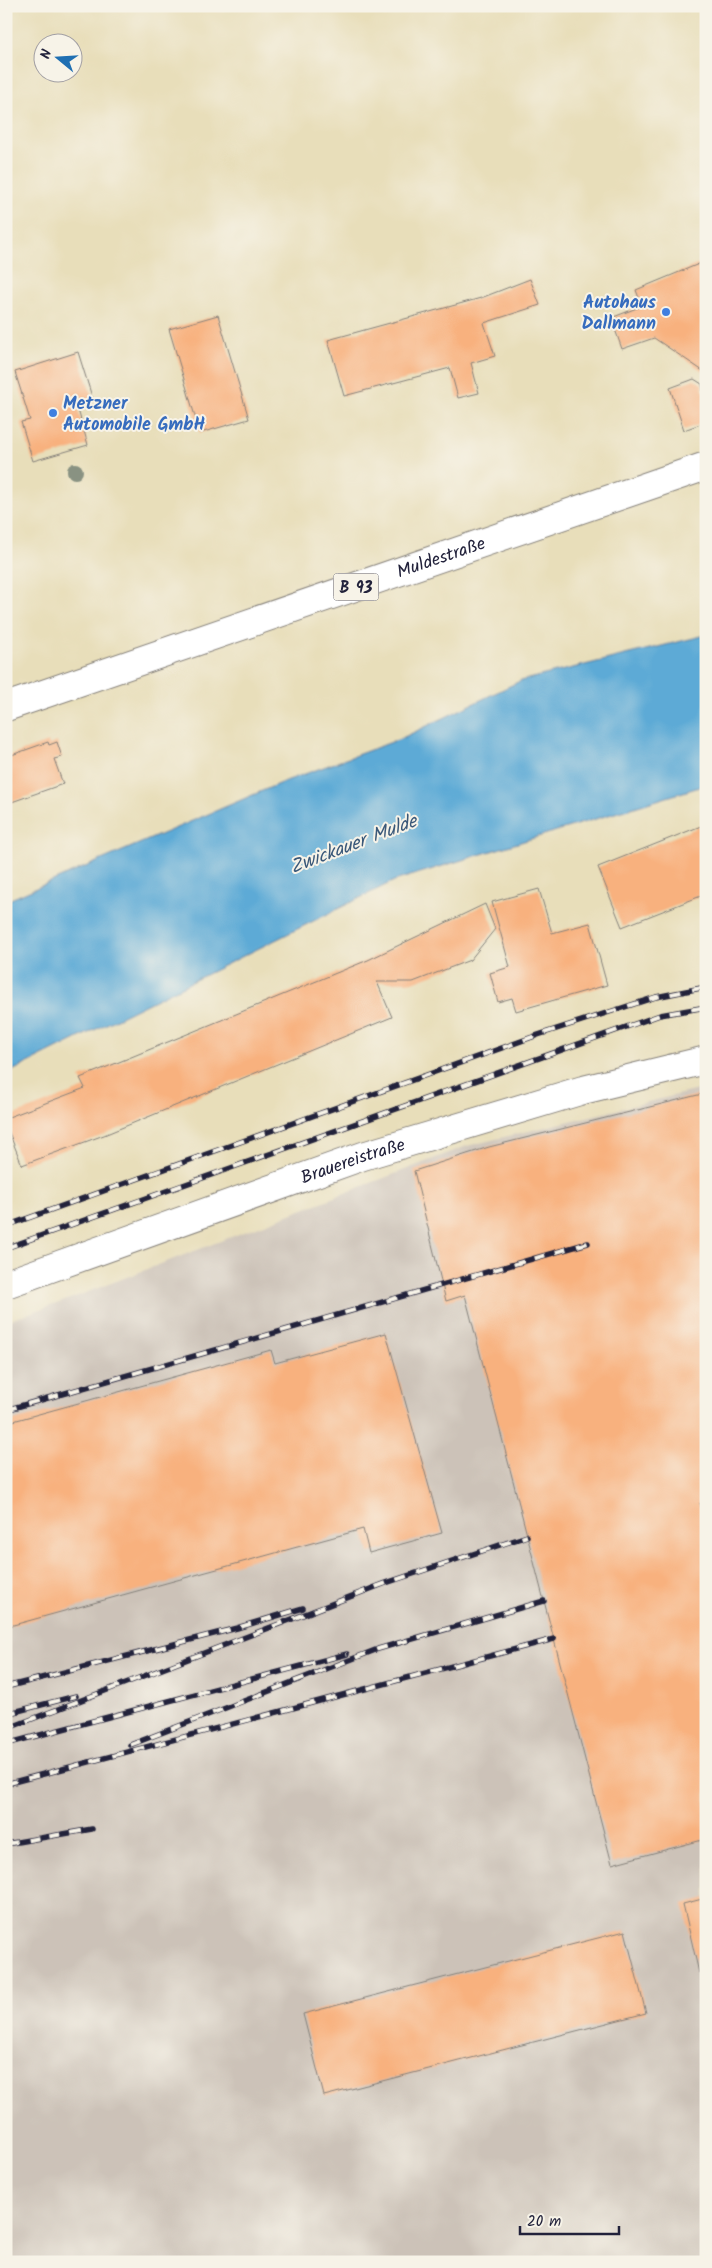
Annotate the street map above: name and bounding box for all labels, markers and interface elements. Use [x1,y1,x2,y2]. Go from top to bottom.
north arrow [32,32,82,82]
text: N [35,47,58,62]
place label: Autohaus Dallmann [581,289,657,339]
marker: Autohaus Dallmann [660,306,672,318]
place label: Metzner Automobile GmbH [63,390,205,440]
marker: Metzner Automobile GmbH [47,407,59,419]
street label: Muldestraße [393,530,490,587]
road number: B 93 [334,574,378,600]
water label: Zwickauer Mulde [286,806,424,883]
street label: Brauereistraße [297,1131,409,1193]
scale bar [520,2203,618,2235]
text: 20 m [527,2210,561,2234]

